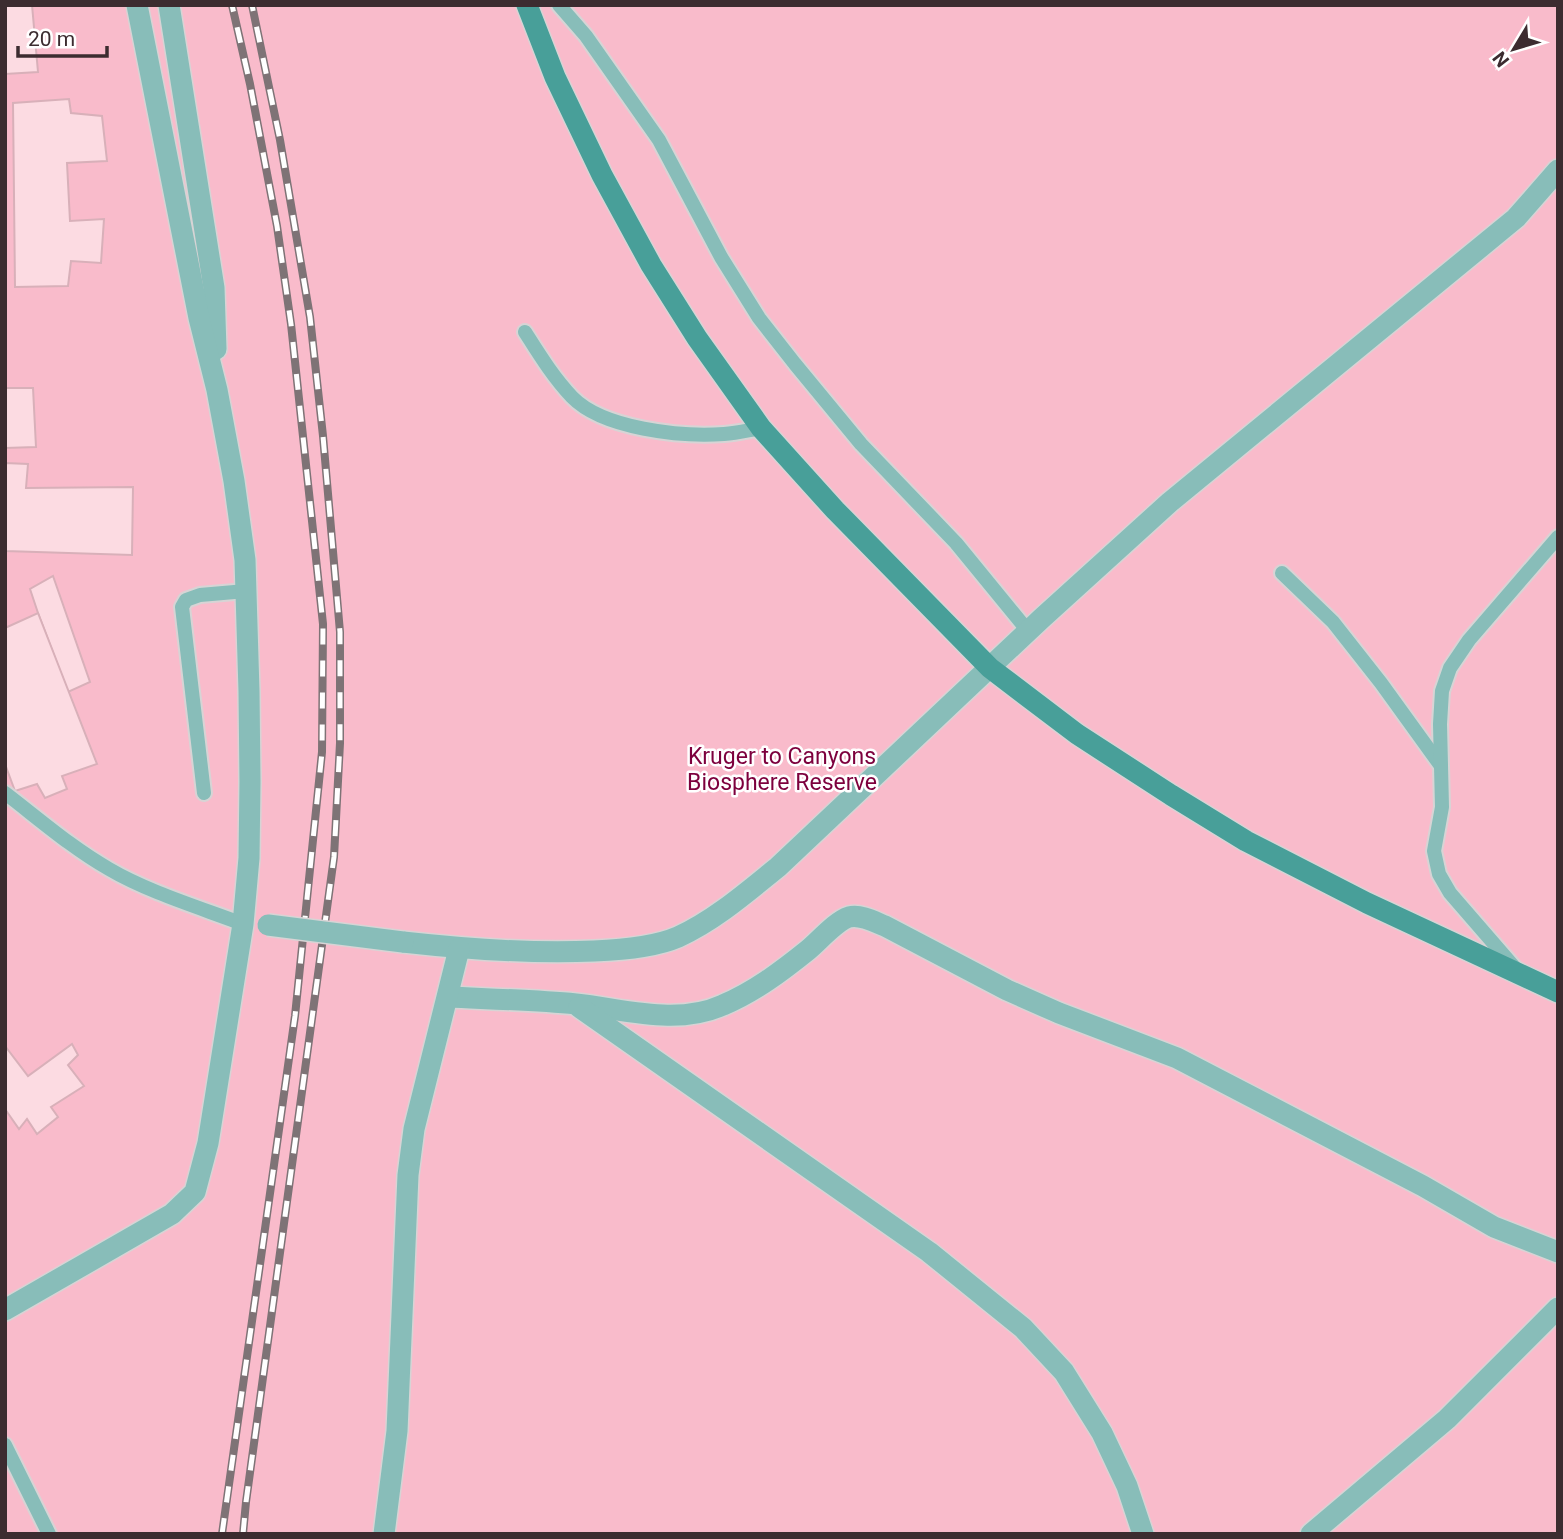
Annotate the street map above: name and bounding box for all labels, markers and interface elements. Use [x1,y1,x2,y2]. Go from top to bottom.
scale bar [18,14,107,58]
north arrow [1479,14,1549,84]
text: 20 m [28,27,75,51]
text: N [1488,47,1514,72]
park label: Kruger to Canyons Biosphere Reserve [687,743,877,796]

